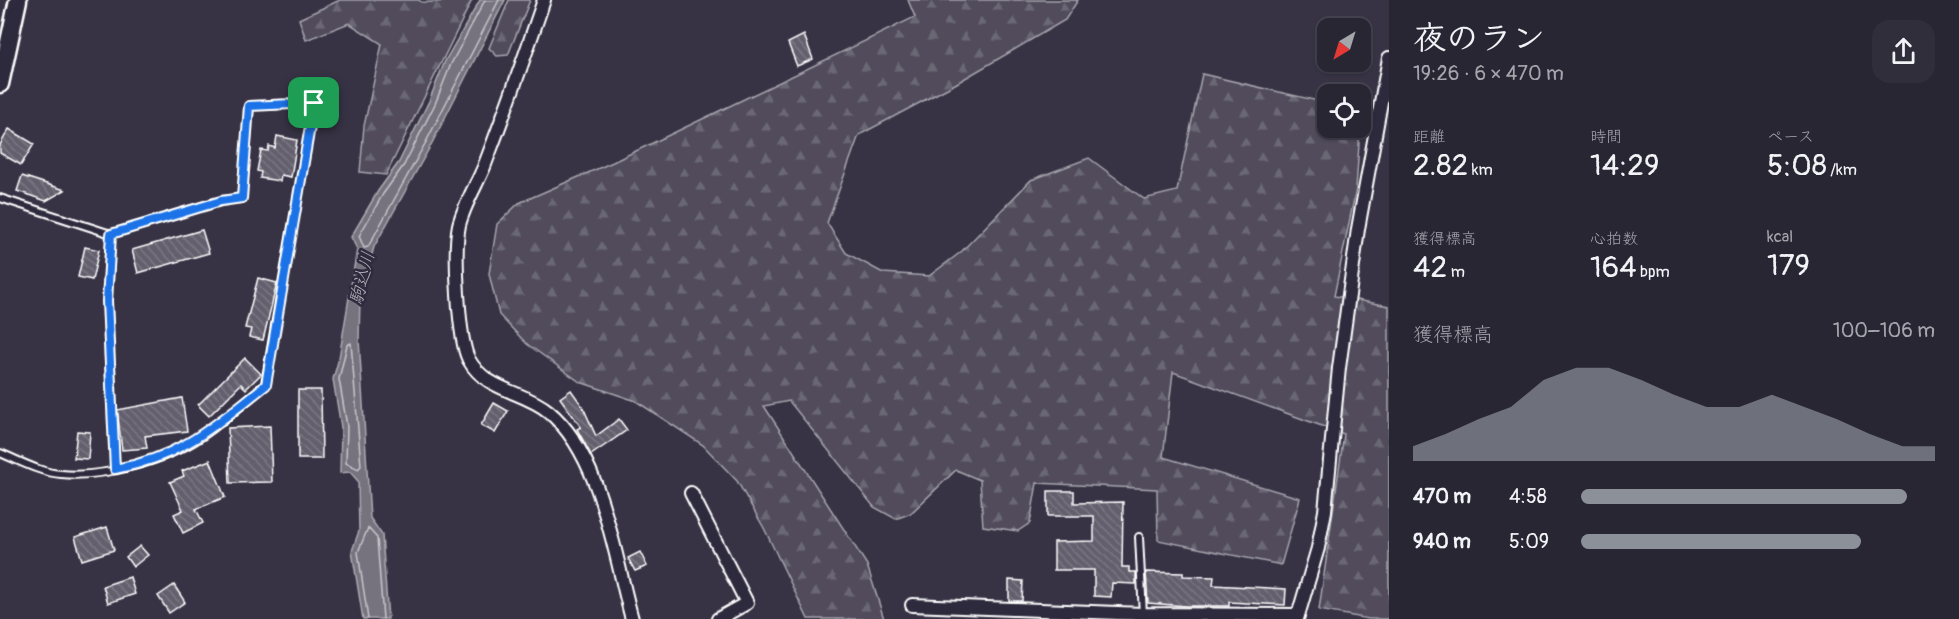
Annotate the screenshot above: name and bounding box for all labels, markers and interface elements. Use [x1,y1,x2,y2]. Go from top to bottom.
north arrow [1317,18,1371,72]
map controls [1317,18,1371,138]
text: 夜のラン [1413,18,1545,59]
button: share [1872,20,1935,83]
text: 19:26 · 6 × 470 m [1413,61,1564,86]
pin [288,77,339,128]
button: locate [1317,84,1371,138]
icon: arrive [297,86,330,119]
text: 距離 [1413,127,1445,147]
text: 時間 [1590,127,1622,147]
text: ペース [1767,127,1814,147]
text: 2.82 [1413,147,1468,184]
text: 14:29 [1590,147,1659,184]
text: 5:08 [1767,147,1827,184]
text: km [1468,160,1493,180]
text: /km [1827,160,1857,180]
text: kcal [1767,227,1793,247]
text: 獲得標高 [1413,229,1477,249]
text: 心拍数 [1590,229,1638,249]
text: 179 [1767,247,1810,284]
water label: 駒込川 [345,249,380,307]
text: 42 [1413,249,1447,286]
text: 164 [1590,249,1637,286]
text: m [1447,262,1465,282]
text: bpm [1637,262,1670,282]
text: 100–106 m [1833,318,1935,343]
text: 獲得標高 [1413,322,1493,347]
text: 470 m [1413,484,1471,509]
text: 4:58 [1509,484,1547,509]
text: 940 m [1413,529,1471,554]
text: 5:09 [1509,529,1549,554]

